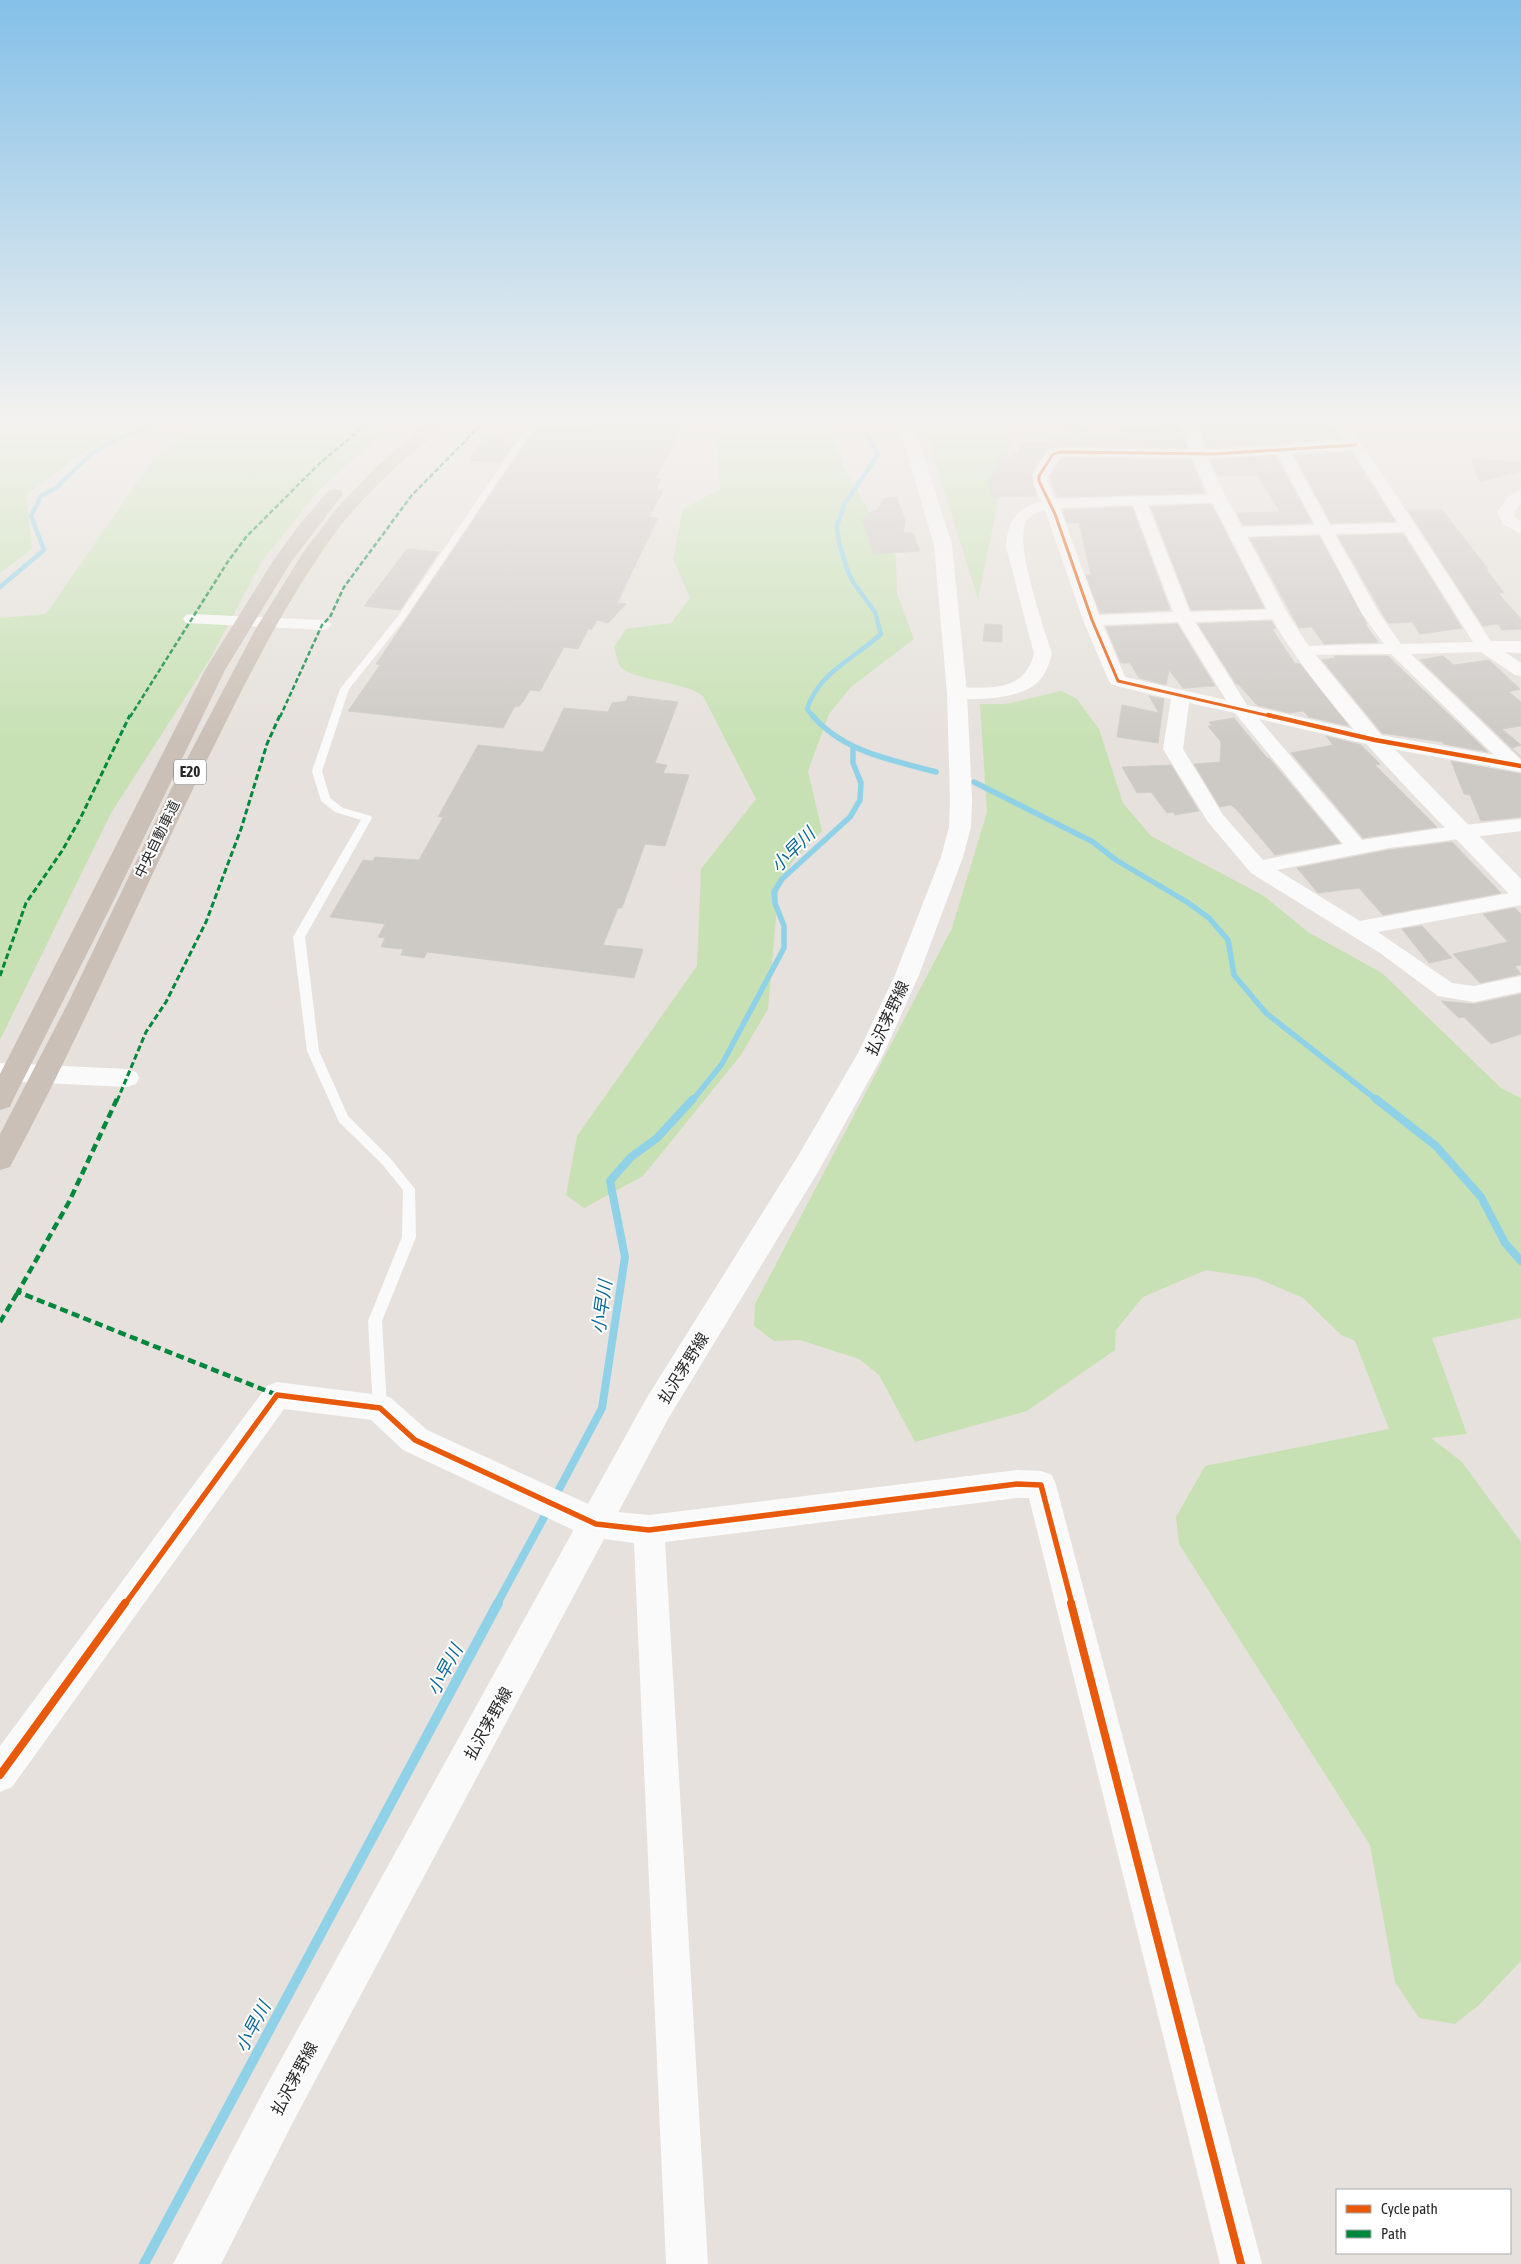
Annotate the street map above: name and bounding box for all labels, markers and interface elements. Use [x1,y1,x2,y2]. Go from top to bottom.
road number: E20 [174,760,206,784]
street label: 中央自動車道 [131,798,183,880]
water label: 小早川 [766,822,821,876]
street label: 払沢茅野線 [862,978,912,1058]
water label: 小早川 [587,1277,616,1335]
street label: 払沢茅野線 [654,1329,712,1407]
water label: 小早川 [423,1639,467,1699]
street label: 払沢茅野線 [461,1684,515,1762]
water label: 小早川 [231,1996,275,2056]
street label: 払沢茅野線 [267,2038,321,2118]
legend [1336,2189,1511,2254]
text: Cycle path [1381,2200,1438,2217]
text: Path [1381,2225,1407,2242]

